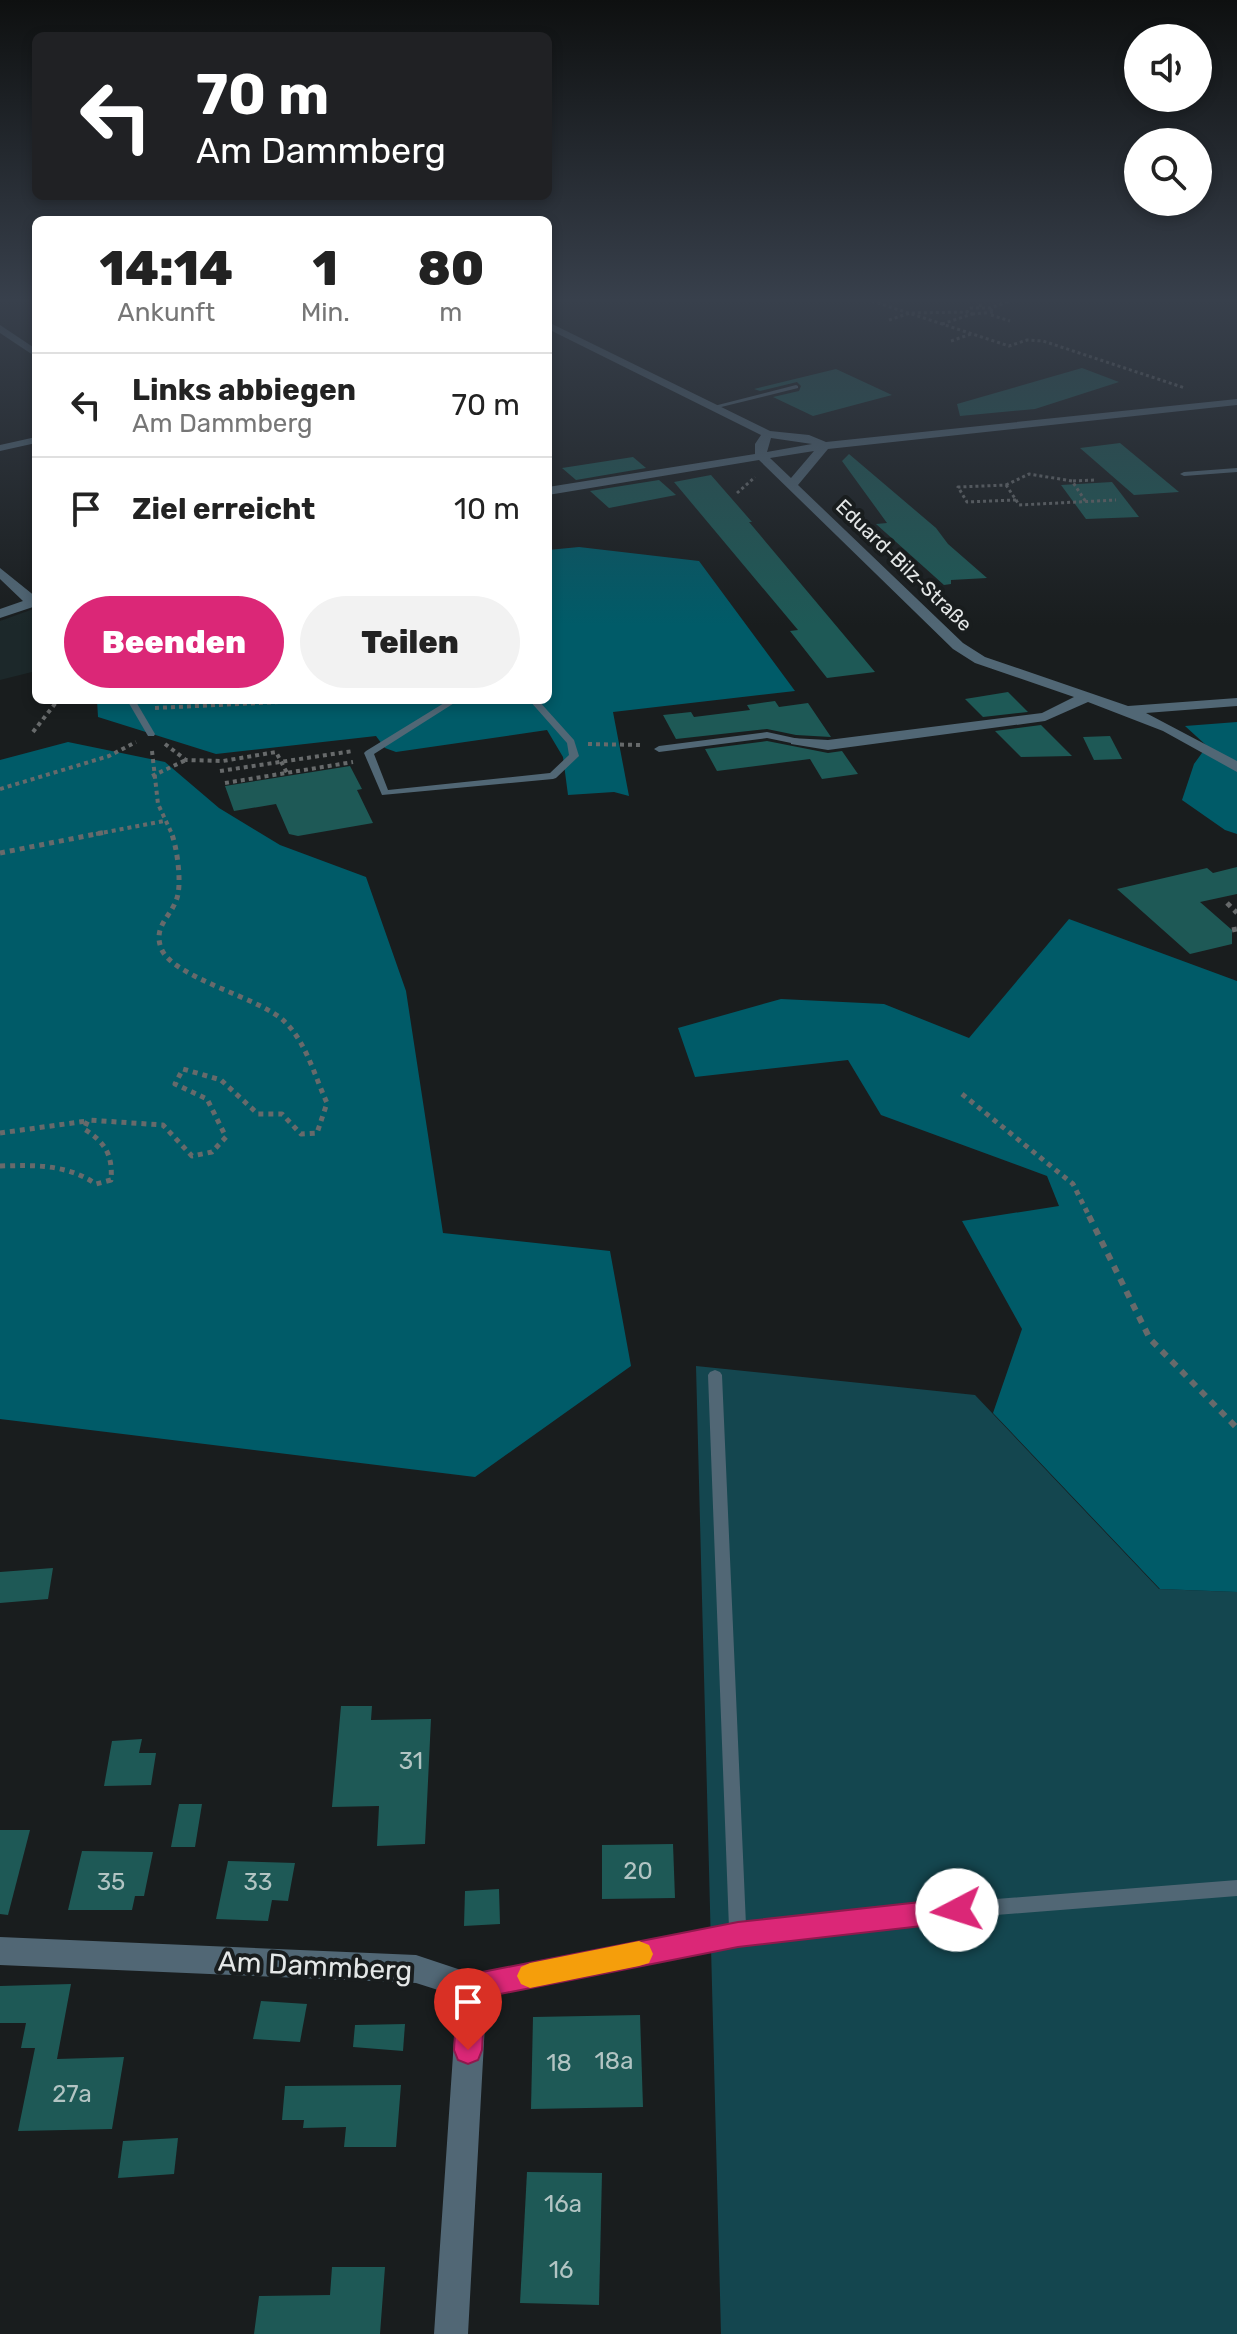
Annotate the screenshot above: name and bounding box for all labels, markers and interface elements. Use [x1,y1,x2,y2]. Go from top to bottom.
map controls [1124,24,1212,216]
button: sound [1124,24,1212,112]
text: 70 m [196,62,329,128]
icon: left [64,64,168,168]
button: search [1124,128,1212,216]
text: Am Dammberg [196,129,446,172]
text: 14:14 [100,240,233,297]
text: 1 [313,240,338,297]
text: 80 [417,240,484,297]
text: Ankunft [117,297,215,328]
text: Min. [301,297,350,328]
text: m [439,297,462,328]
text: Links abbiegen [132,372,356,408]
icon: left [64,383,108,427]
text: 70 m [452,387,520,423]
text: Am Dammberg [132,408,313,439]
icon: arrive [64,487,108,531]
text: Ziel erreicht [132,491,315,527]
text: 10 m [454,491,520,527]
street label: Eduard-Bilz-Straße [831,494,977,636]
button: Beenden [64,596,284,688]
button: Teilen [300,596,520,688]
house number: 31 [399,1747,423,1775]
house number: 20 [623,1857,653,1885]
house number: 35 [97,1868,125,1896]
house number: 33 [244,1868,272,1896]
position arrow [915,1868,999,1952]
street label: Am Dammberg [217,1944,413,1988]
pin [434,1968,502,2050]
icon: arrive [446,1980,490,2024]
house number: 18a [595,2047,633,2075]
house number: 18 [546,2049,572,2077]
house number: 27a [52,2080,92,2108]
house number: 16a [544,2190,582,2218]
house number: 16 [549,2256,573,2284]

